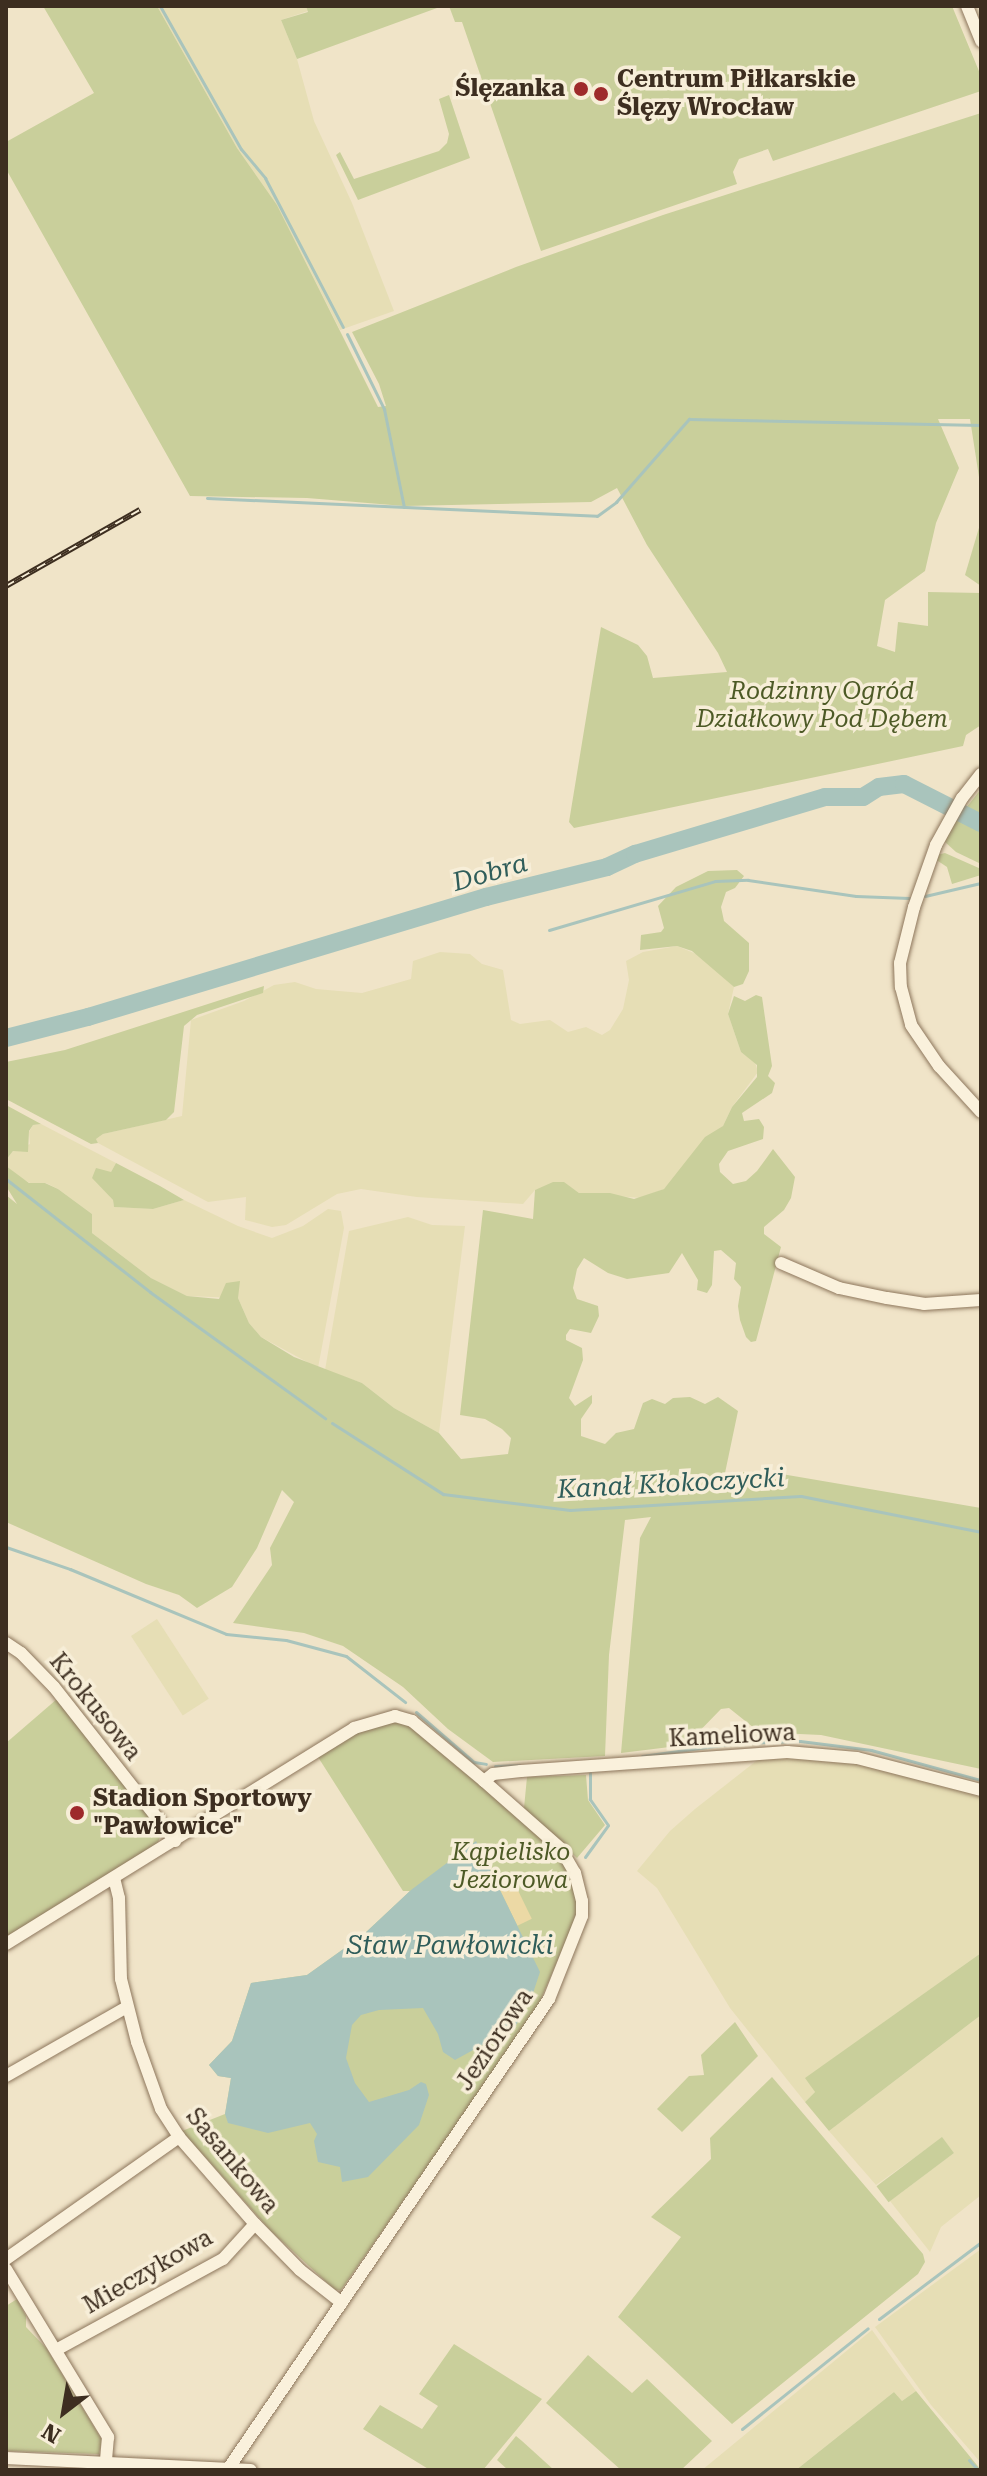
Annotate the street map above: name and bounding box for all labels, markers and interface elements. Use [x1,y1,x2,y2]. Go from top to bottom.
place label: Centrum Piłkarskie Ślęzy Wrocław [617,66,856,122]
place label: Ślęzanka [455,75,565,103]
marker: Ślęzanka [572,80,590,98]
marker: Centrum Piłkarskie Ślęzy Wrocław [592,85,610,103]
park label: Rodzinny Ogród Działkowy Pod Dębem [696,678,948,734]
water label: Dobra [449,847,531,899]
water label: Kanał Kłokoczycki [556,1462,786,1506]
street label: Krokusowa [43,1647,147,1767]
street label: Kameliowa [668,1718,796,1754]
place label: Stadion Sportowy "Pawłowice" [93,1785,312,1841]
marker: Stadion Sportowy "Pawłowice" [68,1804,86,1822]
park label: Kąpielisko Jeziorowa [452,1839,570,1895]
water label: Staw Pawłowicki [347,1930,553,1962]
street label: Jeziorowa [451,1984,539,2096]
street label: Sasankowa [180,2102,284,2220]
street label: Mieczykowa [78,2223,218,2321]
north arrow [24,2372,104,2452]
text: N [38,2418,65,2448]

